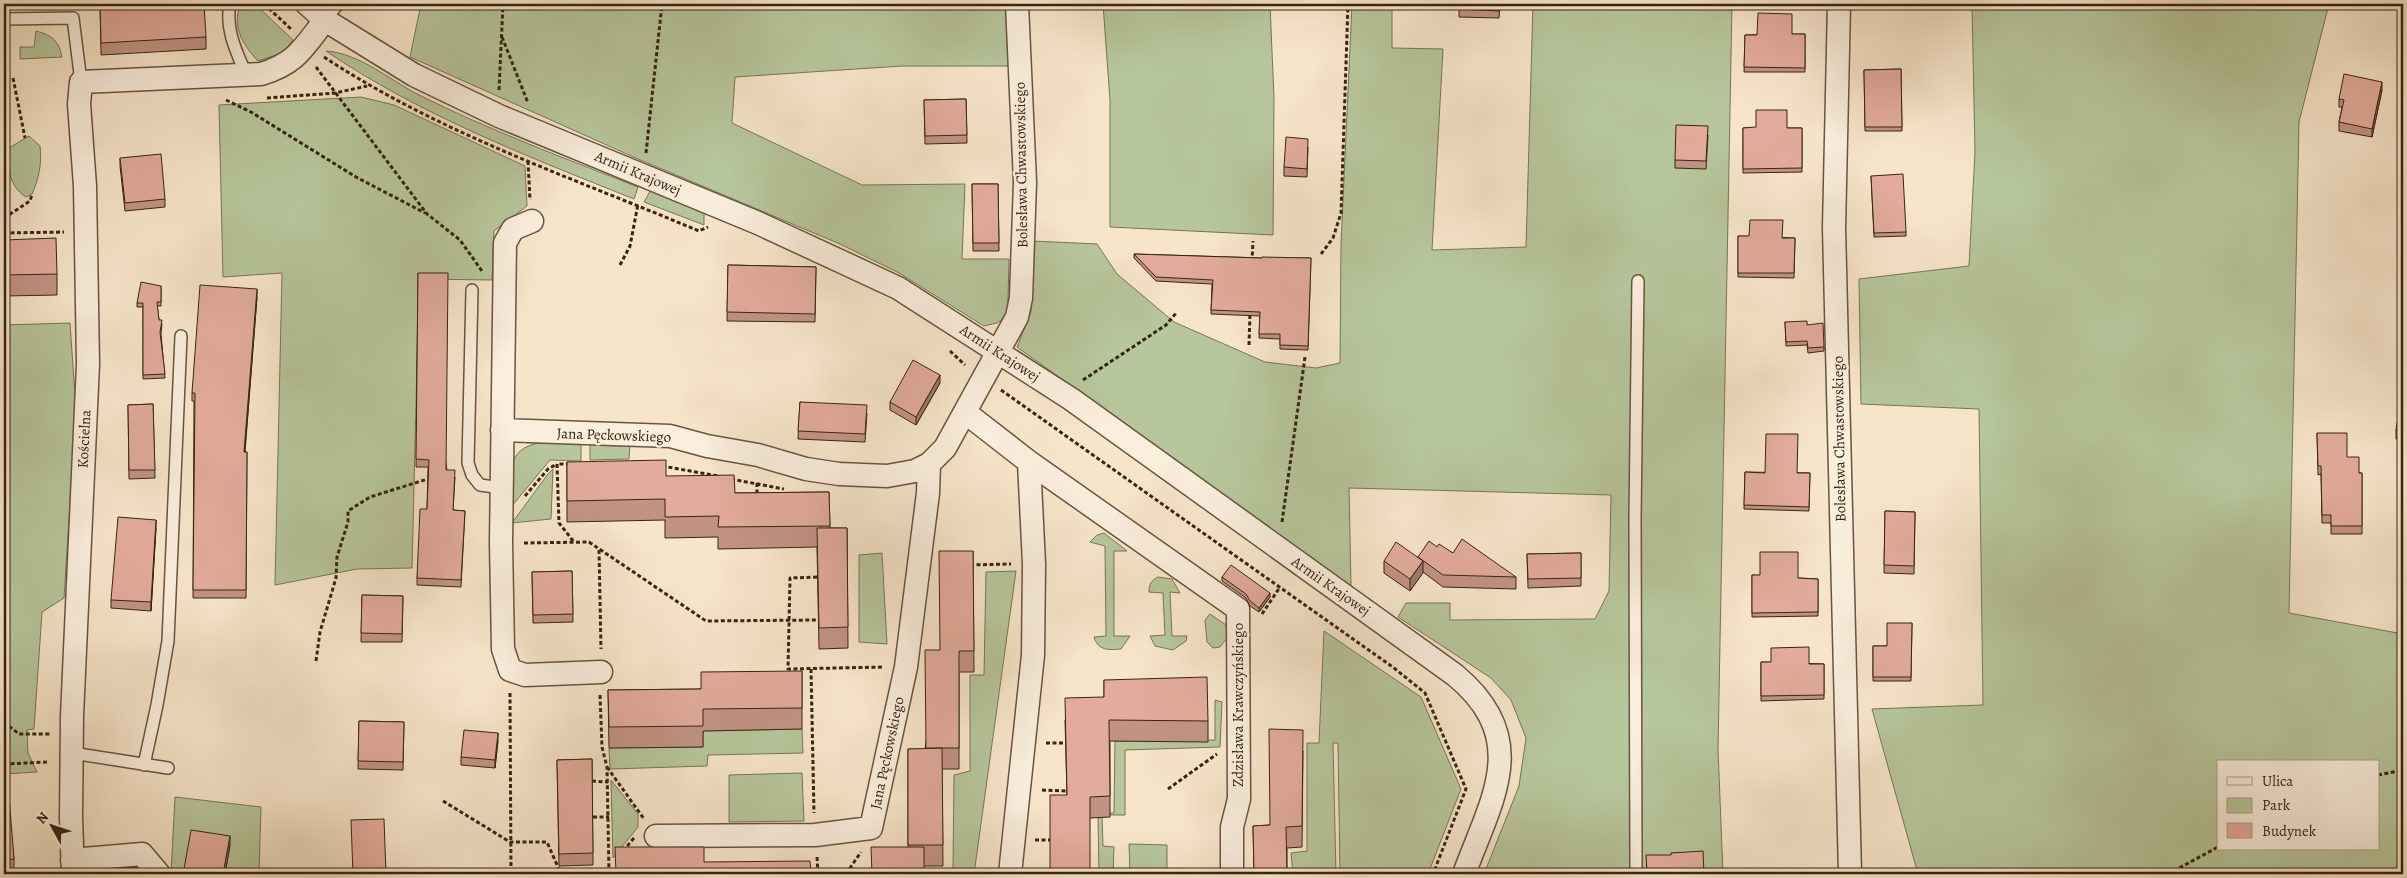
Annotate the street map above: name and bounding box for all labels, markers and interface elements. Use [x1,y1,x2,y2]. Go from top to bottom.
street label: Bolesława Chwastowskiego [1010,82,1032,248]
street label: Armii Krajowej [591,145,684,200]
street label: Armii Krajowej [955,319,1044,386]
street label: Bolesława Chwastowskiego [1828,356,1850,522]
street label: Kościelna [72,409,96,469]
street label: Jana Pęckowskiego [556,423,672,447]
street label: Armii Krajowej [1287,551,1374,621]
street label: Zdzisława Krawczyńskiego [1228,623,1248,787]
street label: Jana Pęckowskiego [865,695,909,811]
legend [2217,760,2380,850]
text: Ulica [2262,771,2293,791]
text: Park [2262,795,2291,815]
north arrow [28,800,78,850]
text: N [32,808,53,828]
text: Budynek [2262,821,2317,841]

